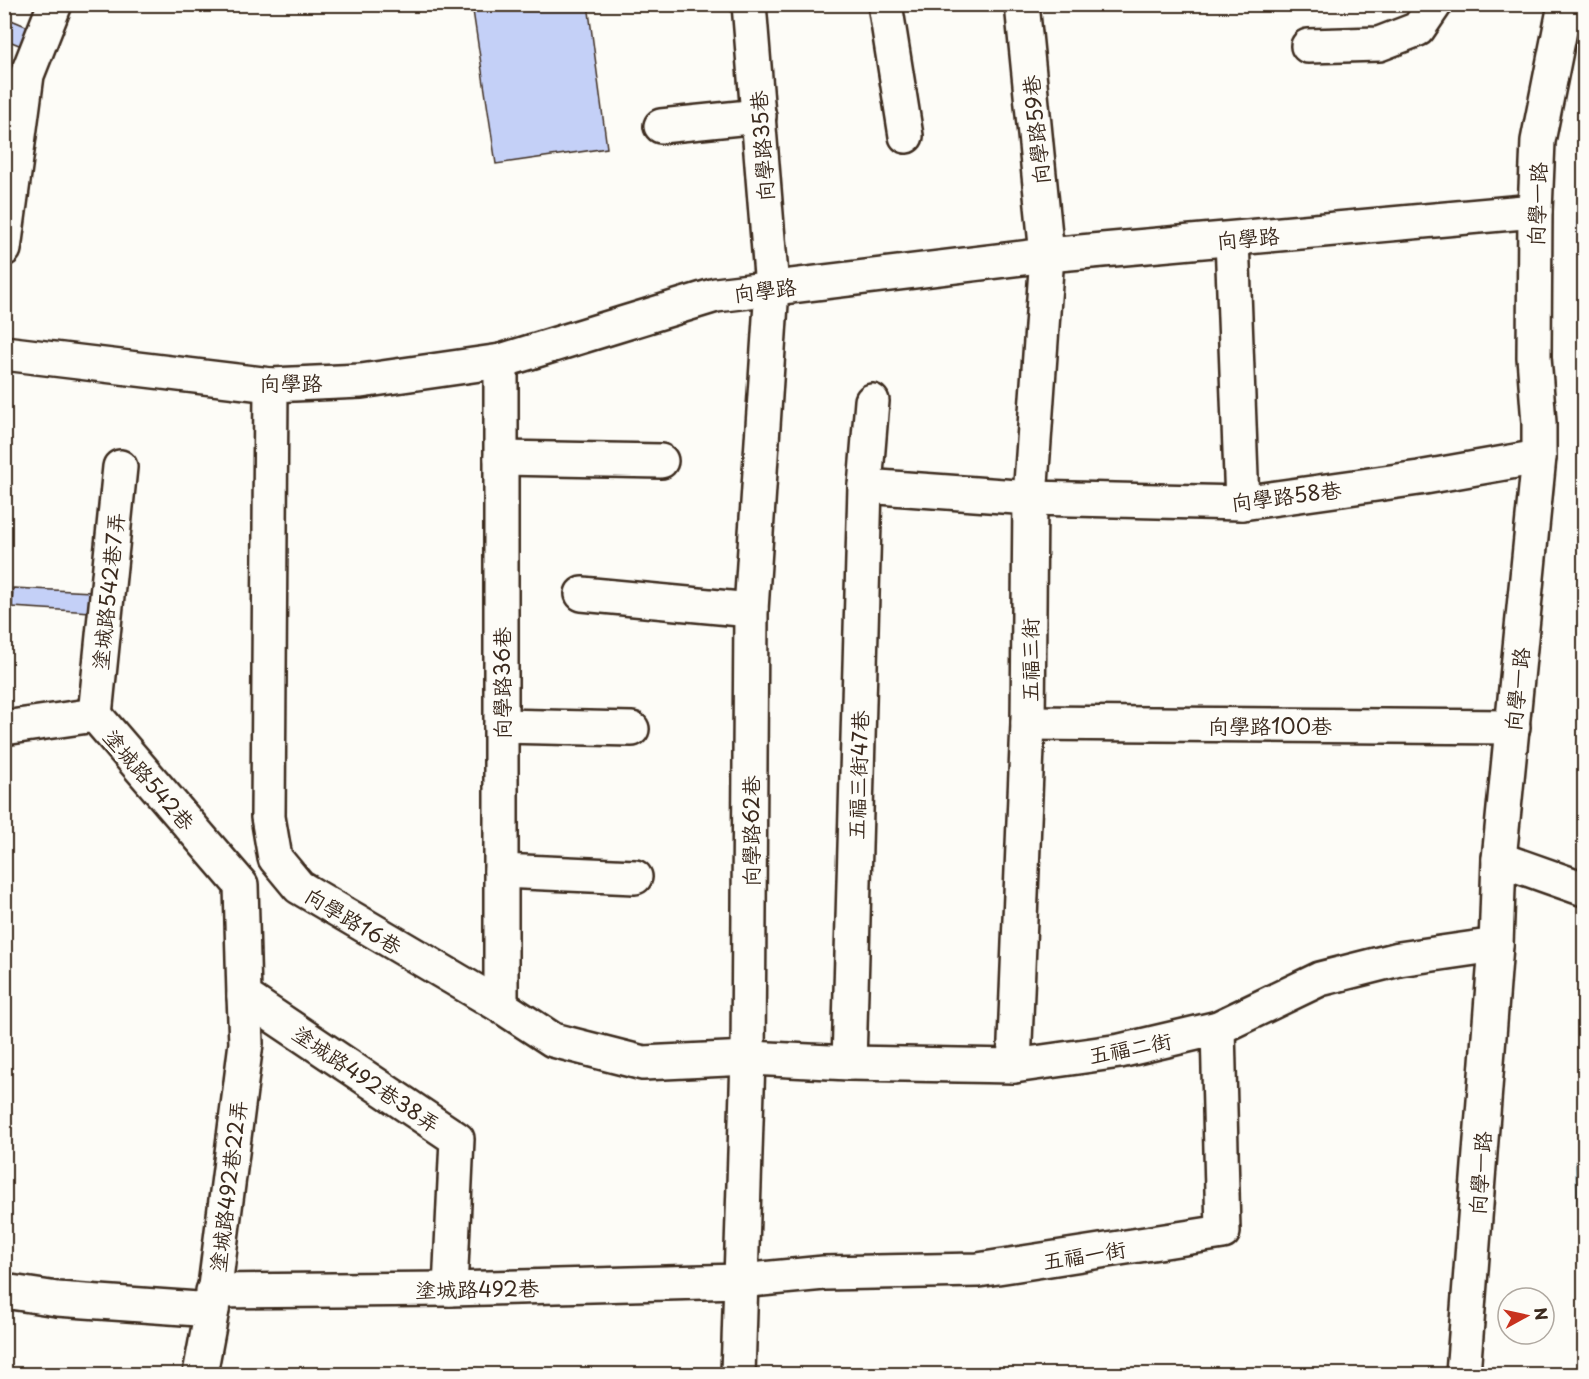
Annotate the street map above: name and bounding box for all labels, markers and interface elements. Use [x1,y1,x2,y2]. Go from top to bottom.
street label: 向學路59巷 [1013,74,1057,186]
street label: 向學路35巷 [741,90,781,202]
street label: 向學一路 [1519,161,1553,247]
street label: 向學路 [1215,218,1281,256]
street label: 向學路 [732,269,798,309]
street label: 向學路 [260,366,323,398]
street label: 向學路58巷 [1229,472,1343,518]
street label: 塗城路542巷7弄 [83,511,131,671]
street label: 五福三街 [1013,618,1045,702]
street label: 向學路36巷 [485,627,517,739]
street label: 向學一路 [1496,646,1536,732]
street label: 向學路100巷 [1208,709,1332,741]
street label: 五福三街47巷 [839,710,875,840]
street label: 塗城路542巷 [97,721,203,837]
street label: 向學路62巷 [734,775,766,887]
street label: 向學路16巷 [299,878,409,962]
street label: 塗城路492巷38弄 [287,1017,447,1139]
street label: 五福二街 [1086,1023,1174,1071]
street label: 塗城路492巷22弄 [201,1098,253,1274]
street label: 向學一路 [1460,1130,1498,1216]
street label: 五福一街 [1040,1232,1128,1276]
street label: 塗城路492巷 [415,1271,539,1305]
north arrow [1496,1286,1556,1346]
text: N [1529,1306,1555,1322]

